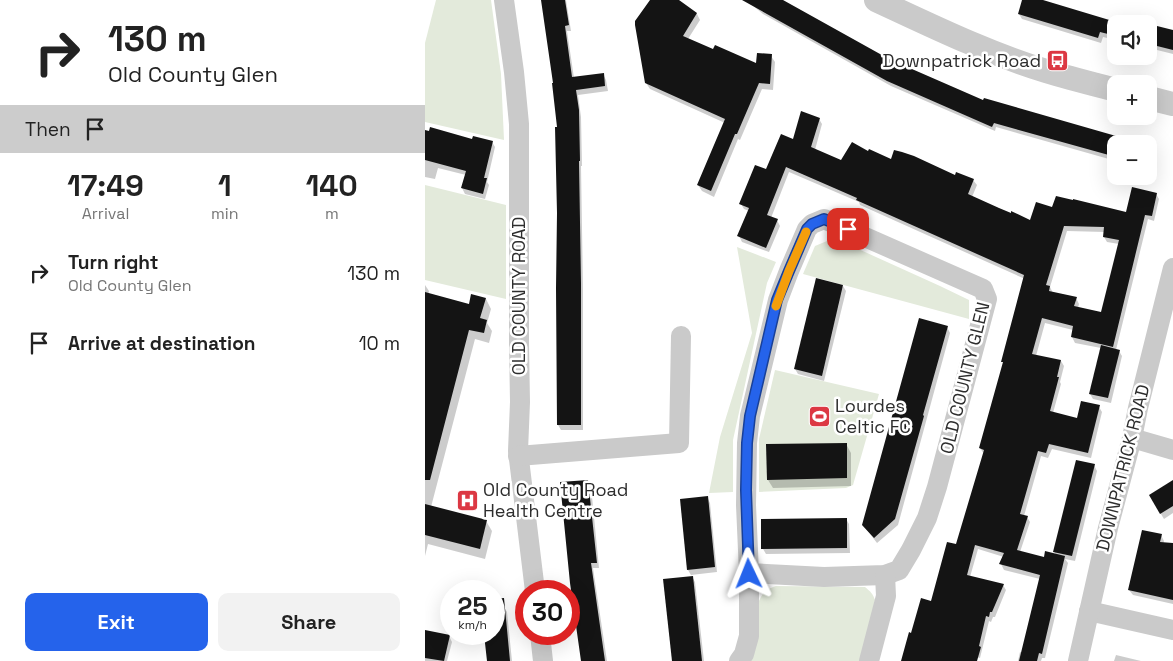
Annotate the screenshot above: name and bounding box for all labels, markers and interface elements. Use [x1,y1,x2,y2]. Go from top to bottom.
map controls [1107,15,1157,185]
button: sound [1107,15,1157,65]
text: 130 m [108,17,207,61]
icon: right [25,20,90,85]
place label: Downpatrick Road [883,49,1041,72]
bus stop icon: Downpatrick Road [1045,49,1069,73]
text: Old County Glen [108,60,278,88]
button: + [1107,75,1157,125]
icon: arrive [81,115,109,143]
text: Then [25,117,71,142]
button: − [1107,135,1157,185]
text: 17:49 [67,166,144,205]
text: 1 [218,166,232,205]
text: 140 [306,166,358,205]
text: Arrival [82,203,129,224]
text: min [211,203,239,224]
text: m [325,203,339,224]
pin [827,208,869,250]
icon: arrive [834,215,862,243]
street label: OLD COUNTY ROAD [507,217,530,375]
text: Turn right [68,250,158,275]
icon: right [25,259,53,287]
text: 130 m [347,261,400,286]
text: Old County Glen [68,275,192,296]
street label: OLD COUNTY GLEN [935,300,995,456]
icon: arrive [25,329,53,357]
text: Arrive at destination [68,331,256,356]
text: 10 m [359,331,400,356]
street label: DOWNPATRICK ROAD [1091,382,1154,554]
place label: Lourdes Celtic FC [835,394,911,438]
sports icon: Lourdes Celtic FC [807,404,831,428]
place label: Old County Road Health Centre [483,478,628,522]
hospital icon: Old County Road Health Centre [455,488,479,512]
position arrow [722,547,774,599]
speed limit sign: 30 [515,580,580,645]
text: 25 [458,590,487,622]
button: Exit [25,593,208,651]
button: Share [218,593,400,651]
text: km/h [458,617,487,633]

